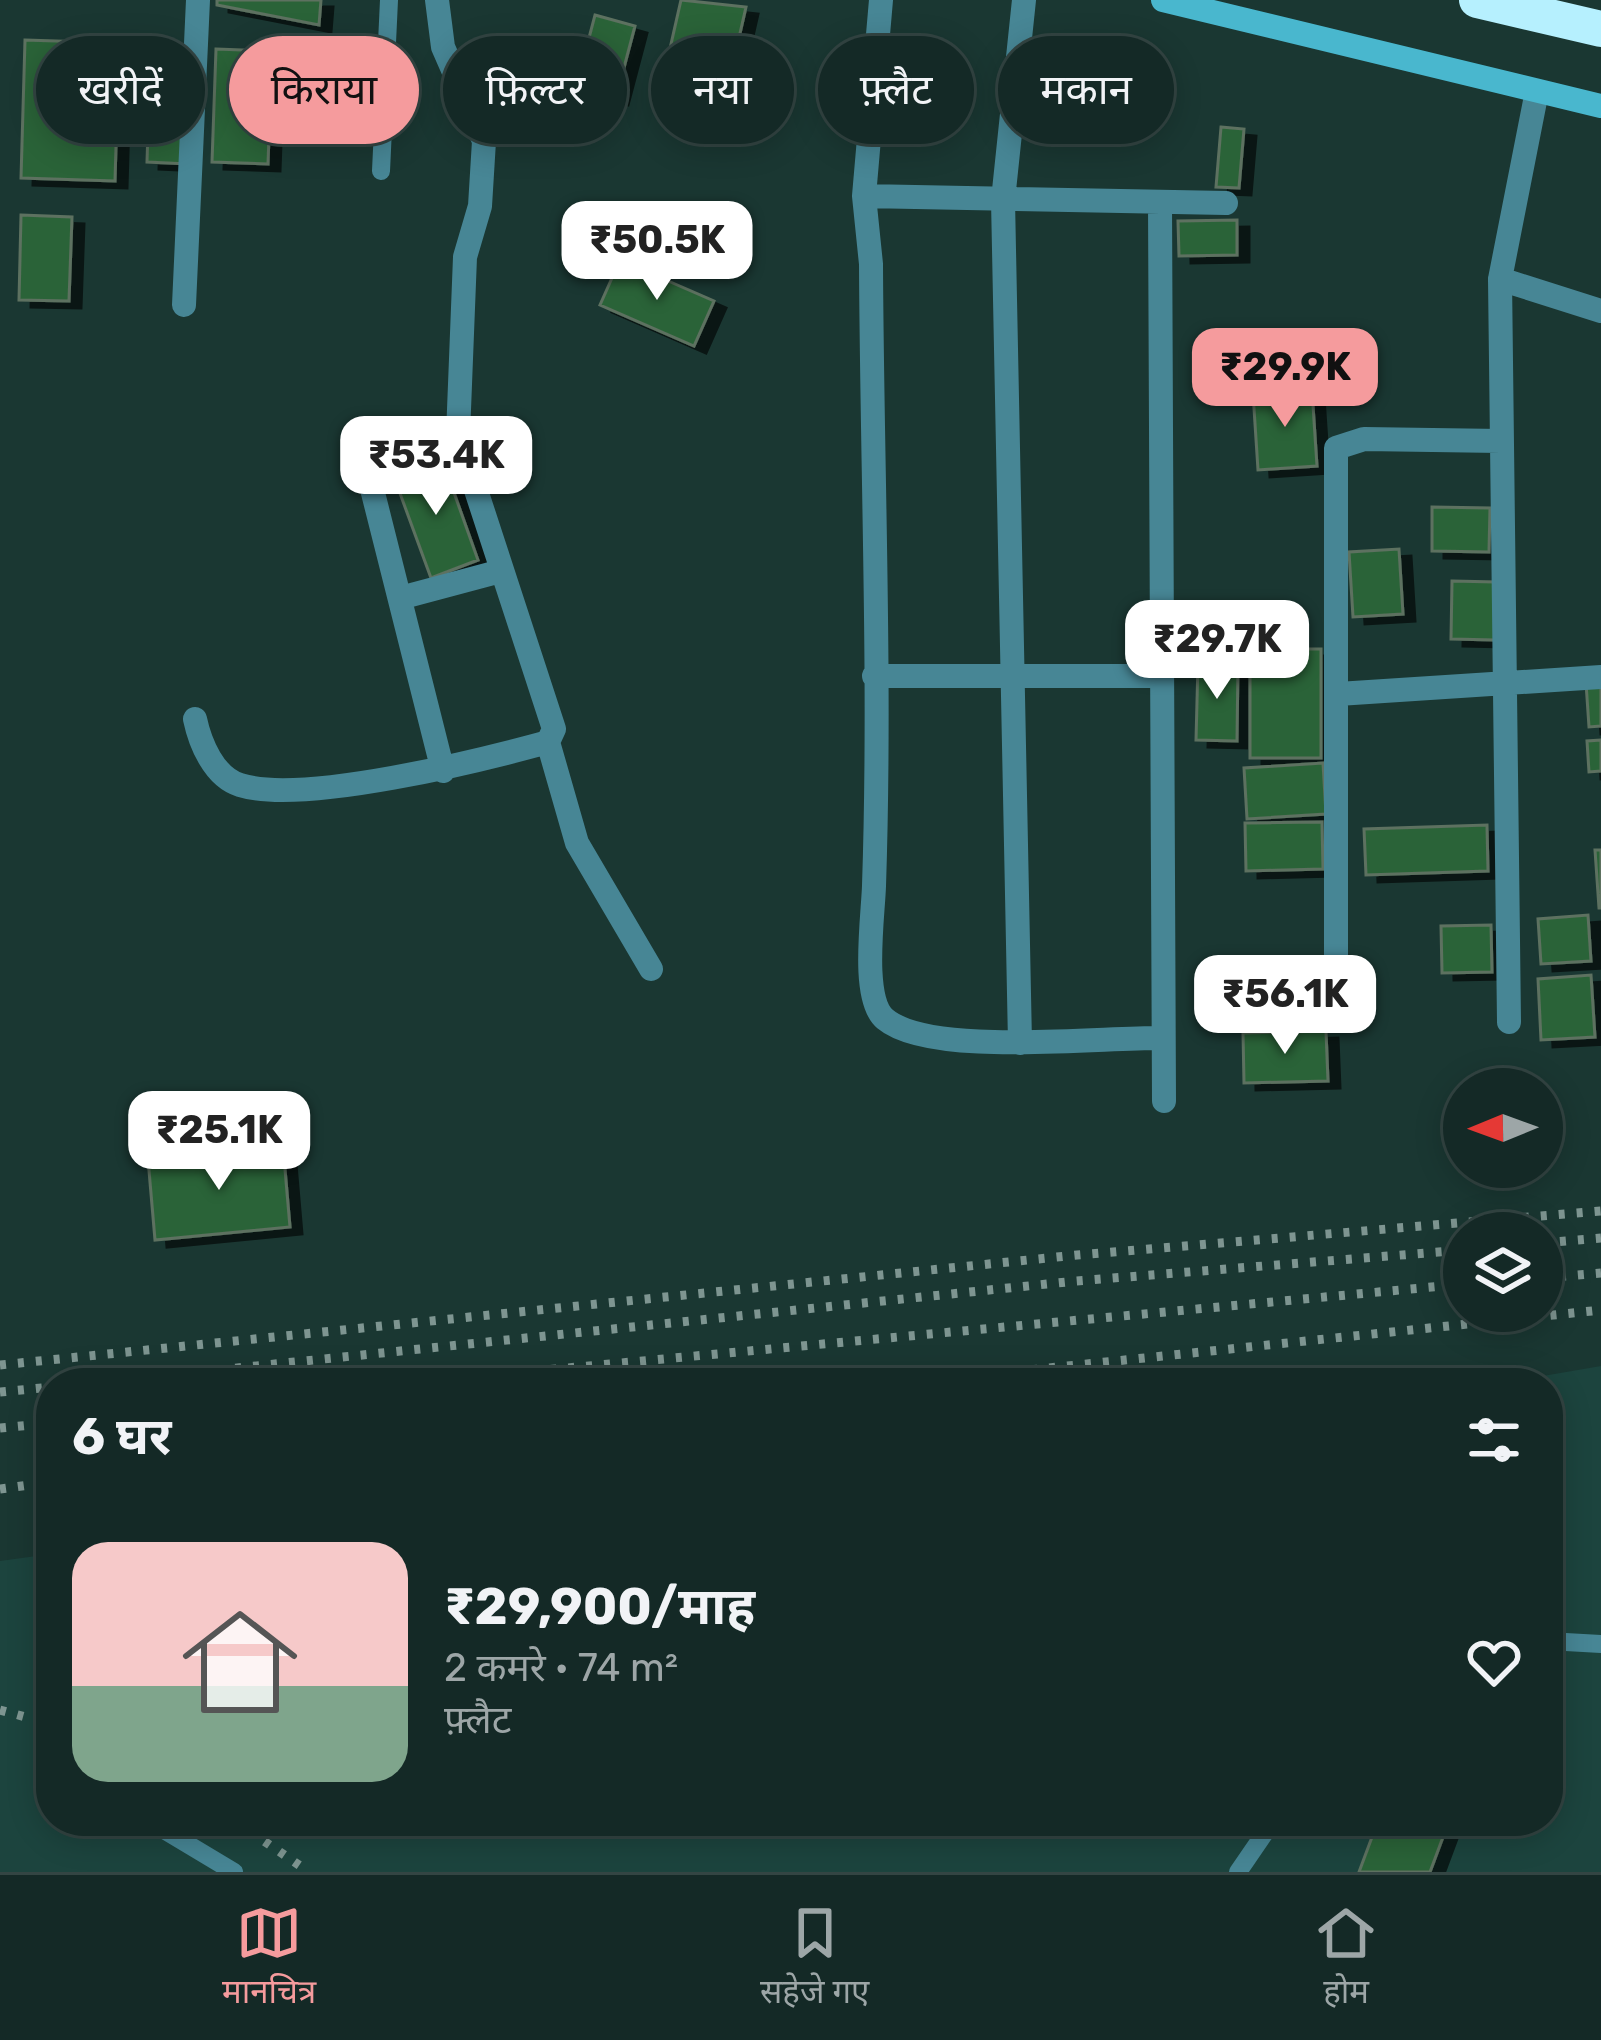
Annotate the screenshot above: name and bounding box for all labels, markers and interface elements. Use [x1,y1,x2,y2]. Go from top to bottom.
chip: खरीदें [36,36,205,144]
chip: किराया [229,36,419,144]
chip: फ़िल्टर [443,36,627,144]
chip: नया [651,36,794,144]
chip: फ़्लैट [818,36,974,144]
chip: मकान [998,36,1174,144]
pin: ₹50.5K [559,201,755,303]
text: ₹50.5K [589,217,725,263]
pin: ₹29.9K [1187,328,1383,430]
text: ₹29.9K [1219,344,1351,390]
pin: ₹53.4K [338,416,534,518]
text: ₹53.4K [367,432,505,478]
pin: ₹29.7K [1119,600,1315,702]
text: ₹29.7K [1152,616,1282,662]
pin: ₹56.1K [1187,955,1383,1057]
text: ₹56.1K [1221,971,1349,1017]
north arrow [1443,1068,1563,1188]
map controls [1443,1068,1563,1332]
pin: ₹25.1K [121,1091,317,1193]
text: ₹25.1K [155,1107,283,1153]
button: layers [1443,1212,1563,1332]
text: 6 घर [72,1406,172,1467]
icon: filters [1461,1407,1527,1473]
text: ₹29,900/माह [444,1576,755,1637]
icon: home [168,1590,312,1734]
icon: heart [1461,1629,1527,1695]
text: 2 कमरे · 74 m² [444,1645,678,1691]
text: फ़्लैट [444,1697,511,1743]
tab: मानचित्र [222,1900,316,2016]
tab: सहेजे गए [760,1900,869,2016]
tab: होम [1313,1900,1379,2016]

